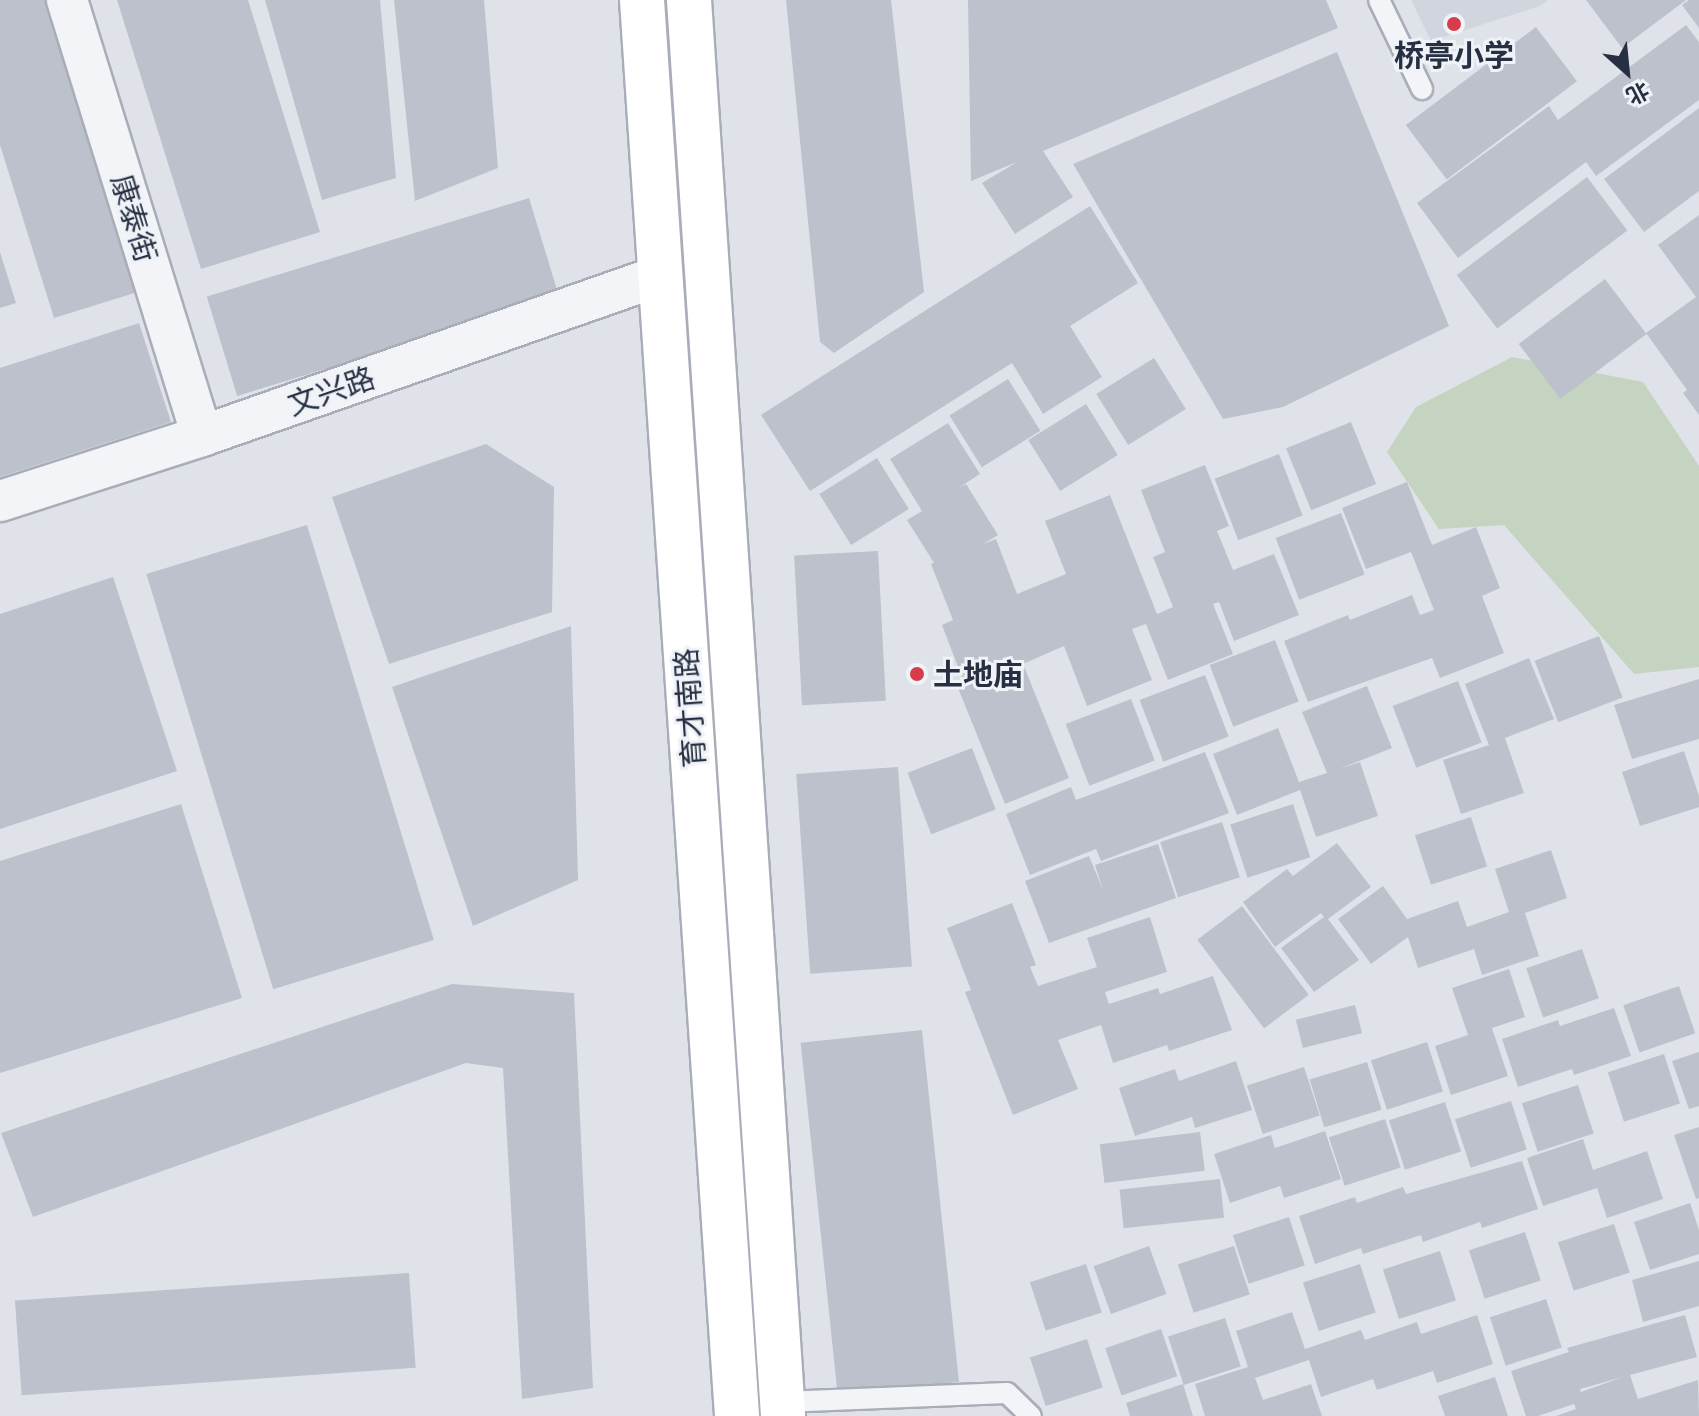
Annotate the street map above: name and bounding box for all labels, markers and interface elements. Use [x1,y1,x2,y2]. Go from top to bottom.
marker: 桥亭小学 [1445,15,1463,33]
north arrow [1587,32,1667,112]
place label: 桥亭小学 [1394,37,1514,73]
text: 北 [1622,76,1654,111]
street label: 康泰街 [104,170,164,266]
street label: 文兴路 [283,359,379,423]
street label: 育才南路 [668,647,712,769]
place label: 土地庙 [933,656,1023,692]
marker: 土地庙 [908,665,926,683]

